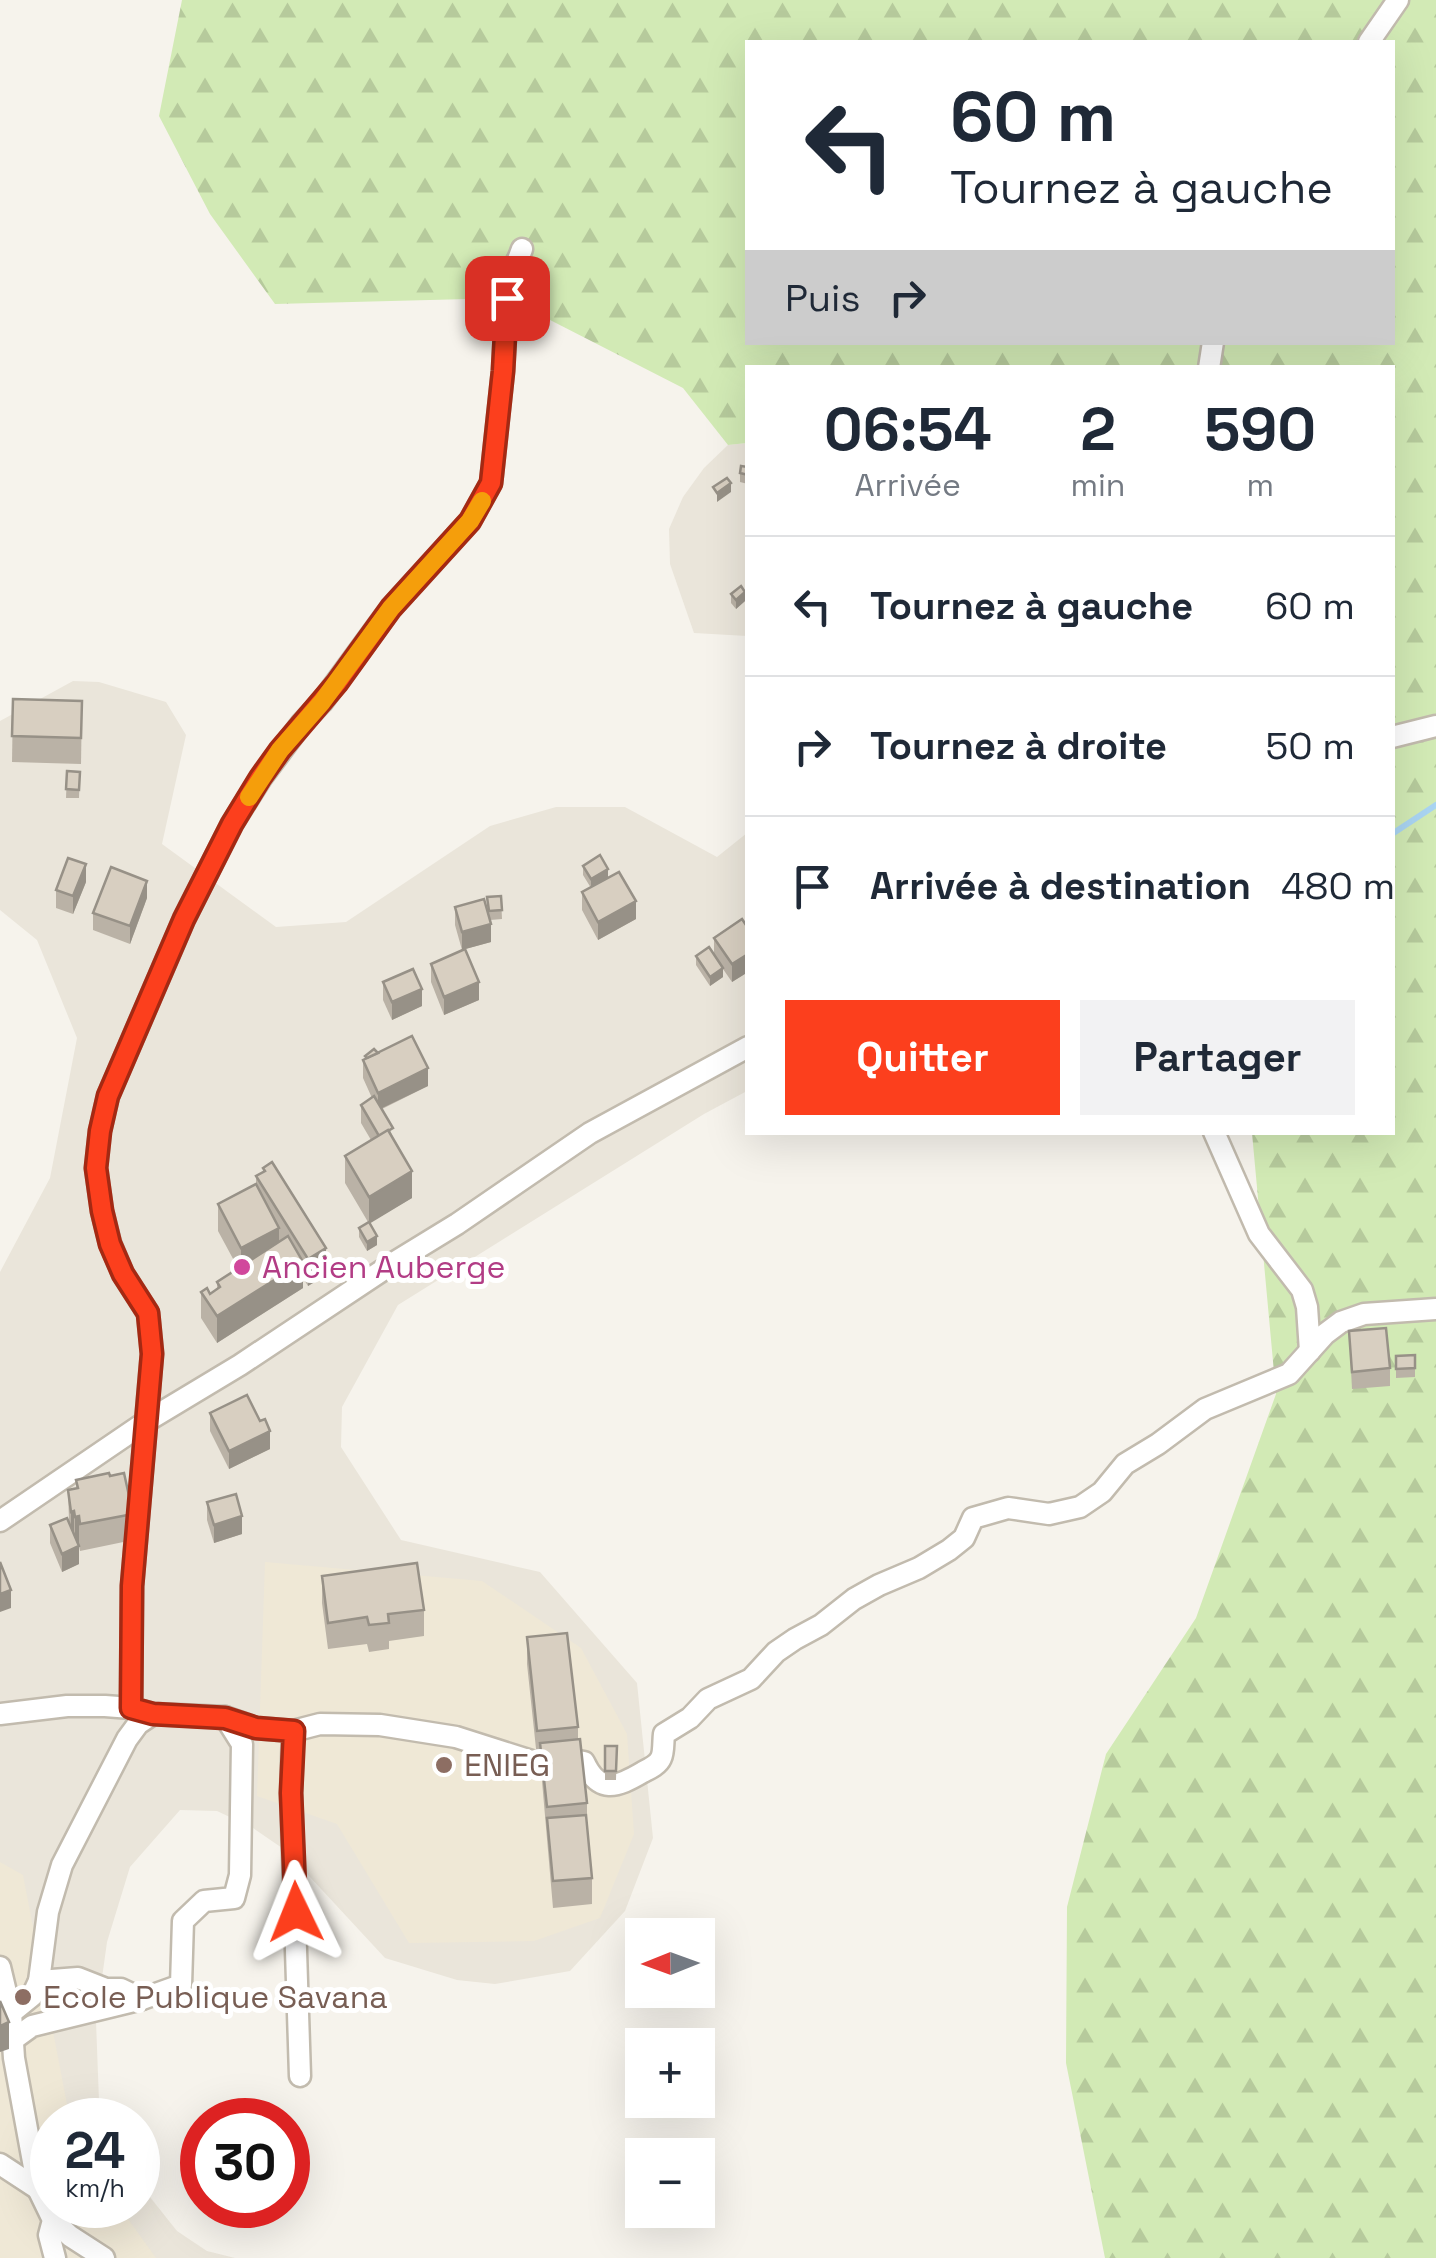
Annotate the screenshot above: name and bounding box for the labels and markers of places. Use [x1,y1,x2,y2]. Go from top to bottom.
pin [465,256,550,341]
place label: Ancien Auberge [262,1247,505,1287]
marker: Ancien Auberge [231,1256,253,1278]
place label: ENIEG [464,1745,550,1785]
marker: ENIEG [433,1754,455,1776]
place label: Ecole Publique Savana [43,1977,388,2017]
marker: Ecole Publique Savana [12,1986,34,2008]

